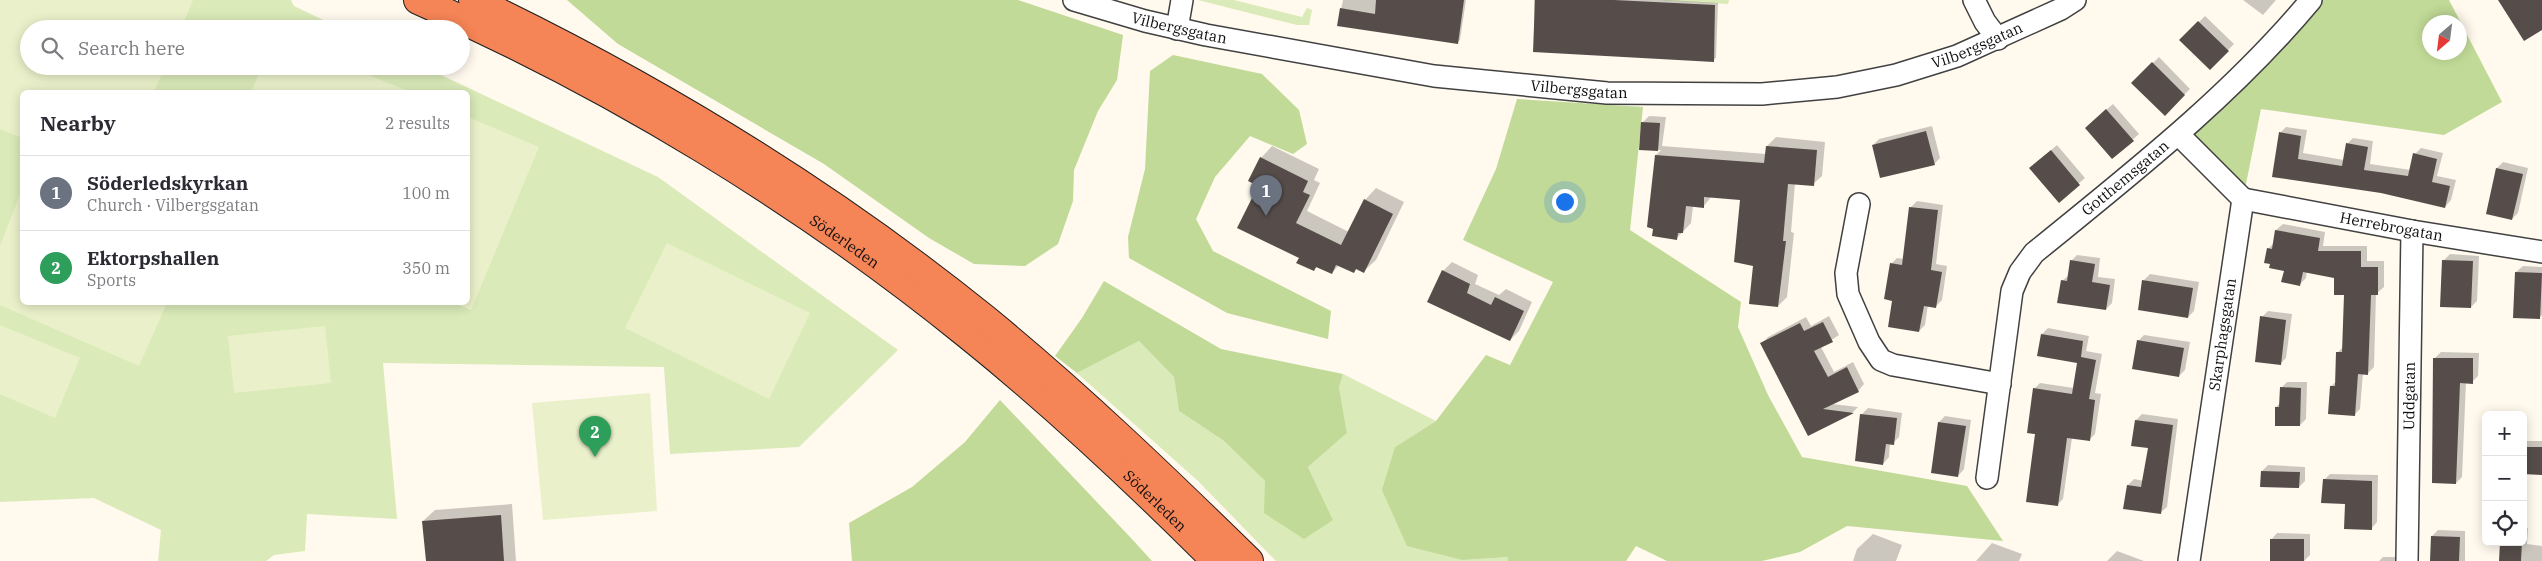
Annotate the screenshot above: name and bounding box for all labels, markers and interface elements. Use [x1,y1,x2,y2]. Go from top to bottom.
street label: Vilbergsgatan [1129,8,1229,48]
north arrow [2422,15,2467,60]
street label: Vilbergsgatan [1929,17,2026,72]
search box [20,20,470,75]
icon: search [38,34,66,62]
text: Search here [78,36,185,60]
street label: Vilbergsgatan [1530,76,1628,102]
text: Nearby [40,109,116,137]
text: 2 results [385,113,450,133]
street label: Gotthemsgatan [2078,136,2173,220]
text: Söderledskyrkan [87,171,248,195]
pin: 1 [1250,175,1282,216]
text: 1 [51,183,61,203]
text: 100 m [402,183,450,203]
your location [1552,189,1578,215]
text: Church · Vilbergsgatan [87,195,259,215]
street label: Herrebrogatan [2338,208,2445,245]
street label: Söderleden [806,210,884,273]
text: Ektorpshallen [87,246,219,270]
text: 2 [51,258,61,278]
text: 350 m [402,258,450,278]
text: Sports [87,270,136,290]
street label: Skarphagsgatan [2205,276,2240,392]
street label: Uddgatan [2399,361,2419,430]
map controls [2482,411,2527,546]
button: + [2482,411,2527,456]
pin: 2 [579,416,611,457]
button: − [2482,456,2527,501]
street label: Söderleden [1120,466,1191,536]
button: locate [2482,501,2527,546]

